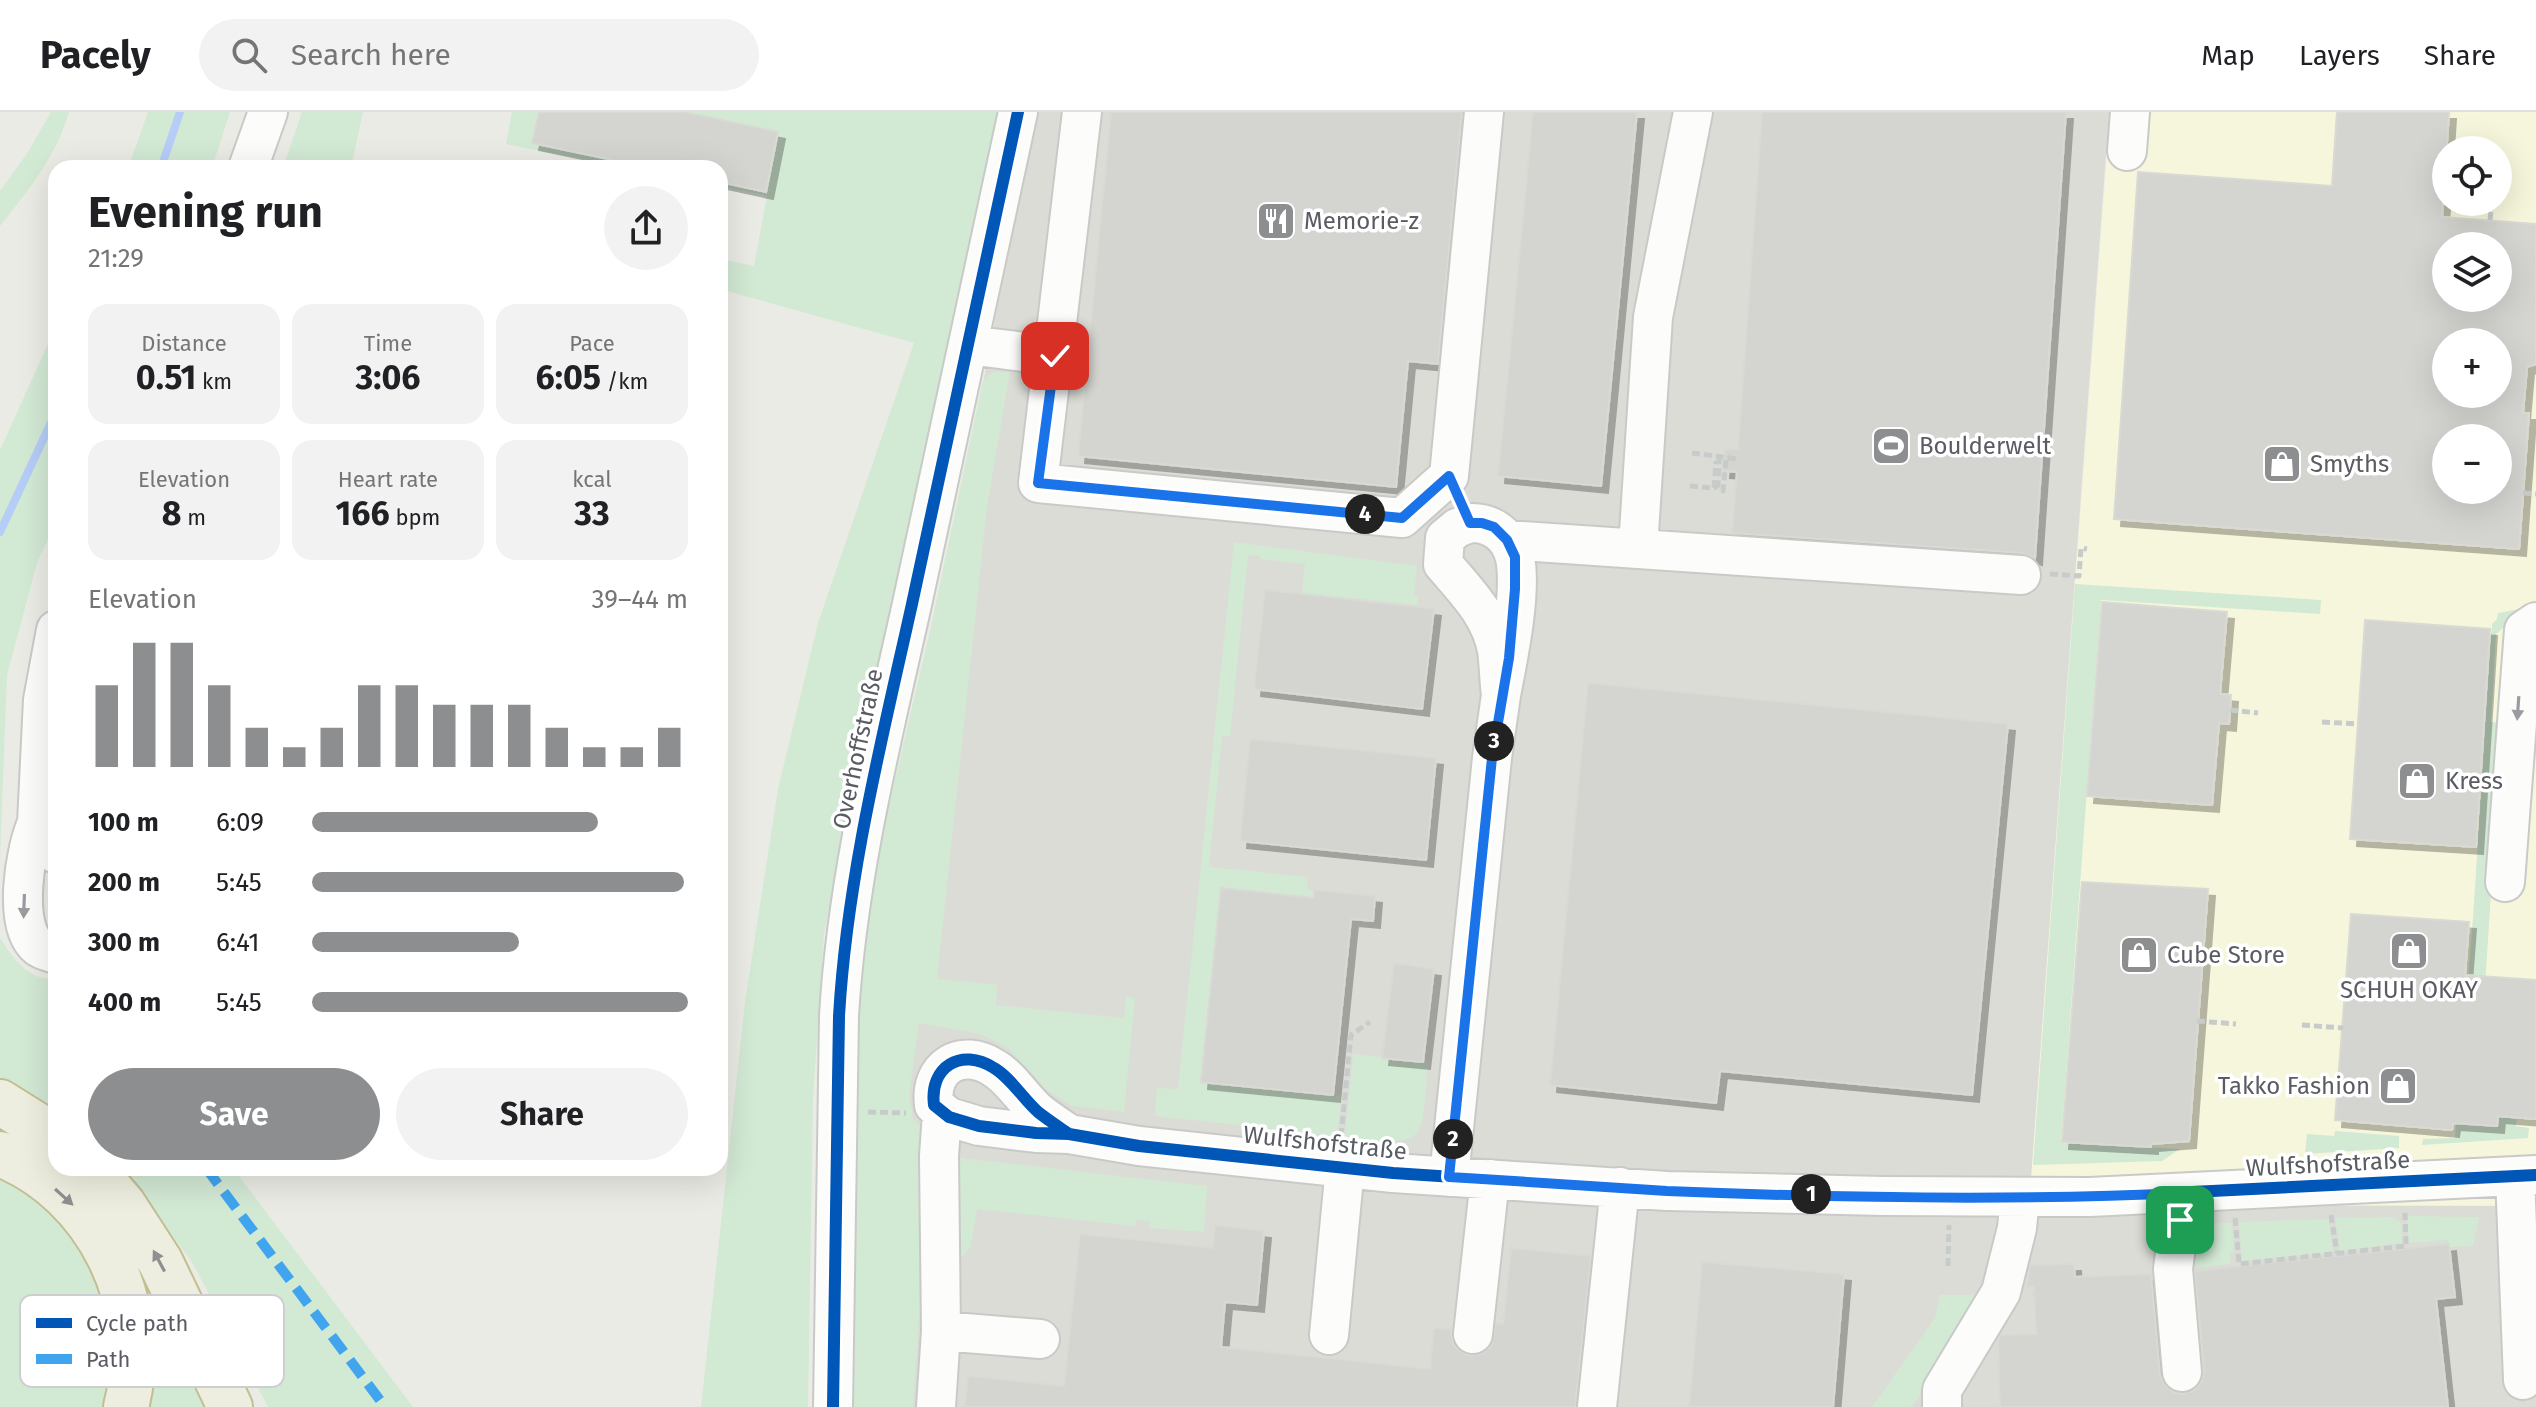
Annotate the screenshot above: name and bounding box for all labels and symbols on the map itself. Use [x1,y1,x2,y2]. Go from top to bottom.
restaurant icon: Memorie-z [1255,200,1297,242]
place label: Memorie-z [1304,207,1419,235]
pin [1021,322,1089,390]
sports icon: Boulderwelt [1870,425,1912,467]
place label: Boulderwelt [1919,432,2052,460]
shop icon: Smyths [2261,443,2303,485]
place label: Smyths [2310,450,2389,478]
pin: 4 [1345,494,1385,534]
street label: Overhoffstraße [827,666,889,832]
one-way arrow [2511,696,2524,721]
pin: 3 [1474,721,1514,761]
shop icon: Kress [2396,760,2438,802]
place label: Kress [2445,767,2503,795]
one-way arrow [18,894,31,919]
shop icon: SCHUH OKAY [2388,930,2430,972]
shop icon: Cube Store [2118,934,2160,976]
place label: Cube Store [2167,941,2285,969]
place label: SCHUH OKAY [2340,976,2479,1004]
shop icon: Takko Fashion [2377,1065,2419,1107]
place label: Takko Fashion [2218,1072,2370,1100]
pin: 2 [1433,1119,1473,1159]
street label: Wulfshofstraße [1242,1120,1408,1166]
street label: Wulfshofstraße [2245,1146,2411,1182]
pin: 1 [1791,1174,1831,1214]
pin [2146,1186,2214,1254]
one-way arrow [54,1188,73,1206]
one-way arrow [153,1250,166,1273]
legend [20,1295,284,1387]
text: Cycle path [86,1310,188,1337]
text: Path [86,1346,130,1373]

